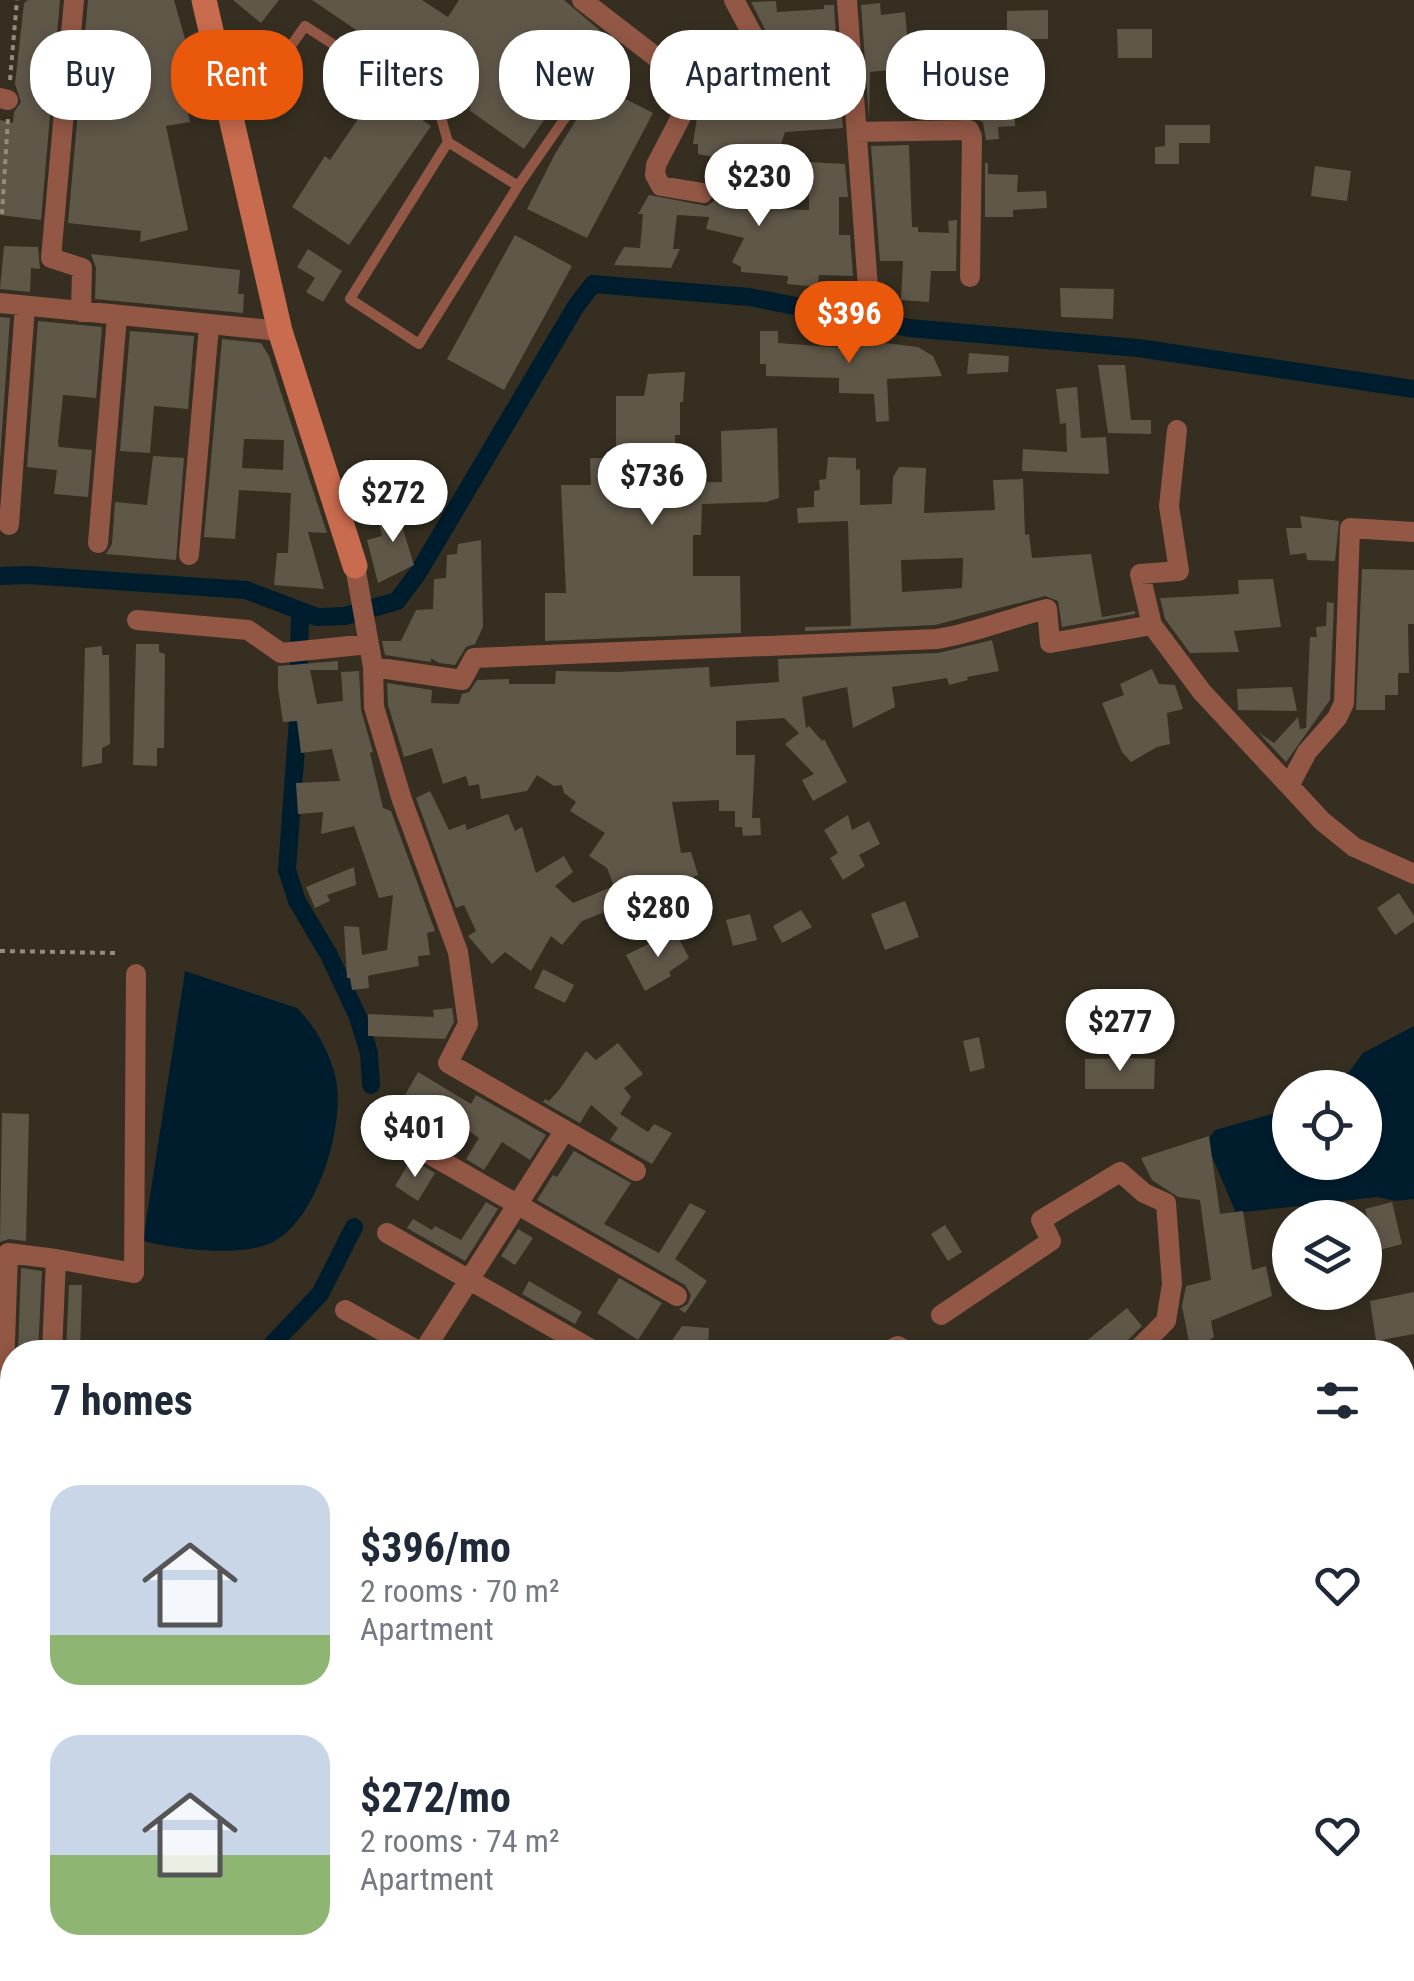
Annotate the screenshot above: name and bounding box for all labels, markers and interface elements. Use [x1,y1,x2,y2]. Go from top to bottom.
chip: Buy [30,30,151,120]
chip: Rent [171,30,303,120]
chip: Filters [323,30,479,120]
chip: New [499,30,630,120]
chip: Apartment [650,30,866,120]
chip: House [886,30,1045,120]
pin: $230 [700,144,818,229]
text: $230 [727,157,791,195]
pin: $396 [790,281,908,366]
text: $396 [817,294,881,332]
pin: $736 [593,443,711,528]
text: $736 [620,456,684,494]
pin: $272 [334,460,452,545]
text: $272 [361,473,425,511]
pin: $280 [599,875,717,960]
text: $280 [626,888,690,926]
pin: $277 [1061,989,1179,1074]
text: $277 [1088,1002,1152,1040]
map controls [1272,1070,1382,1310]
button: locate [1272,1070,1382,1180]
pin: $401 [356,1095,474,1180]
text: $401 [383,1108,447,1146]
button: layers [1272,1200,1382,1310]
icon: filters [1310,1373,1365,1428]
text: 7 homes [50,1376,193,1425]
text: $396/mo [360,1523,511,1572]
icon: home [130,1525,250,1645]
icon: heart [1310,1558,1365,1613]
text: 2 rooms · 70 m² [360,1572,559,1610]
text: Apartment [360,1610,494,1648]
text: $272/mo [360,1773,511,1822]
icon: home [130,1775,250,1895]
icon: heart [1310,1808,1365,1863]
text: 2 rooms · 74 m² [360,1822,559,1860]
text: Apartment [360,1860,494,1898]

